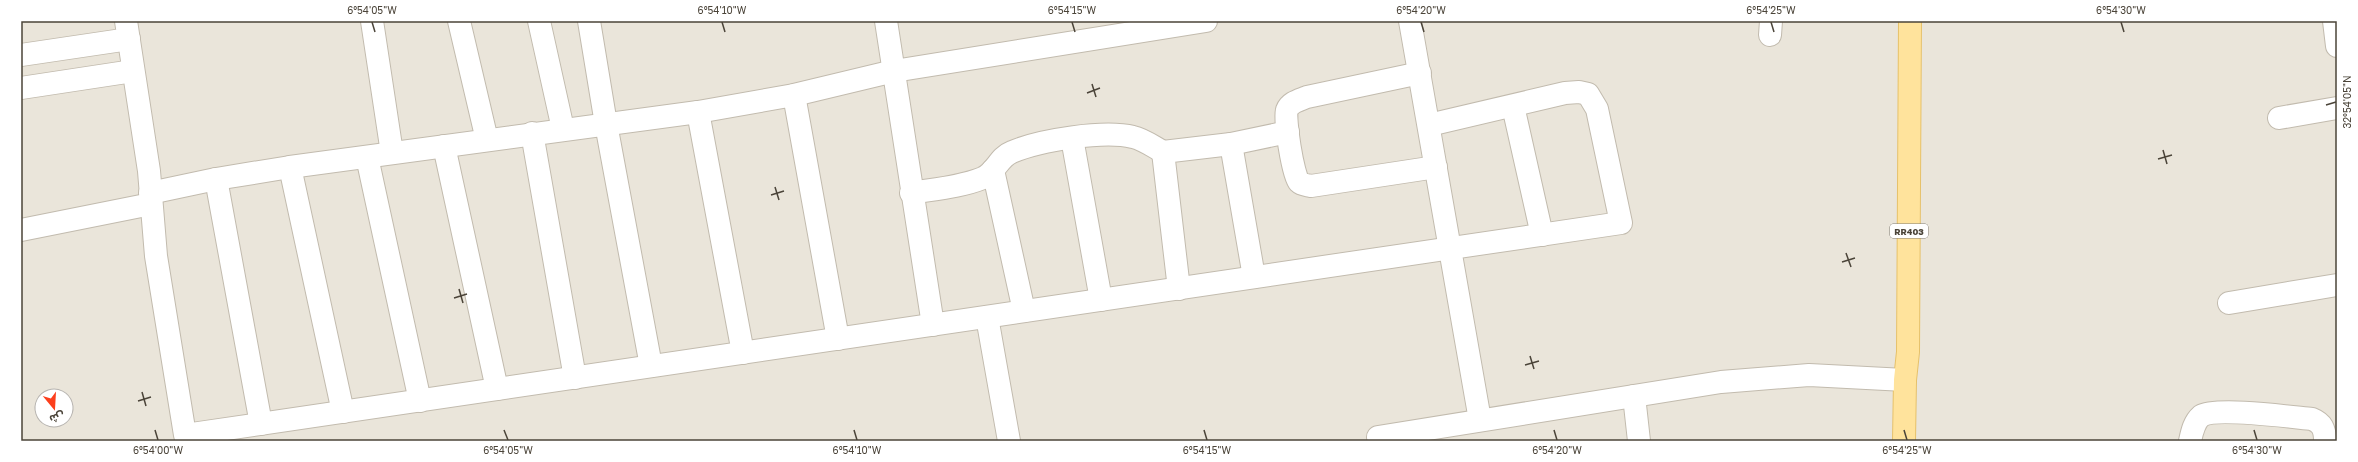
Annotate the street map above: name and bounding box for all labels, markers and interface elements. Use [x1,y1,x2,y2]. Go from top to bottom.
text: 6°54'05"W [347,4,397,16]
text: 6°54'10"W [698,4,747,16]
text: 6°54'15"W [1048,4,1097,16]
text: 6°54'20"W [1396,4,1446,16]
text: 6°54'25"W [1746,4,1796,16]
text: 6°54'30"W [2096,4,2146,16]
text: 32°54'05"N [2341,75,2353,129]
road number: RR403 [1890,224,1928,238]
north arrow [34,388,74,428]
text: ش [48,409,66,426]
text: 6°54'00"W [133,444,183,456]
text: 6°54'05"W [483,444,533,456]
text: 6°54'10"W [833,444,882,456]
text: 6°54'15"W [1183,444,1232,456]
text: 6°54'20"W [1532,444,1582,456]
text: 6°54'25"W [1882,444,1932,456]
text: 6°54'30"W [2232,444,2282,456]

